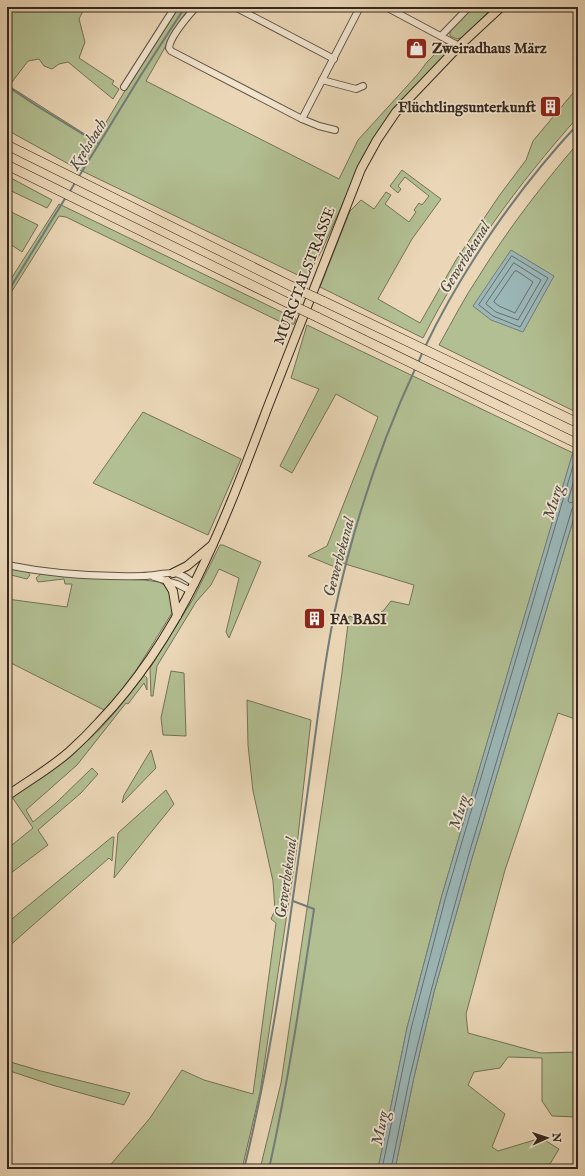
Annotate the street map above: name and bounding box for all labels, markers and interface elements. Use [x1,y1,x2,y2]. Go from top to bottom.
shop icon: Zweiradhaus März [403,35,429,61]
place label: Zweiradhaus März [432,39,547,58]
building icon: Flüchtlingsunterkunft [538,94,564,120]
place label: Flüchtlingsunterkunft [398,98,537,117]
water label: Krebsbach [65,116,112,175]
street label: MURGTALSTRASSE [269,204,340,348]
water label: Gewerbekanal [436,217,496,298]
water label: Murg [539,482,569,522]
water label: Gewerbekanal [320,514,360,599]
building icon: FA BASI [302,606,328,632]
place label: FA BASI [330,610,387,629]
water label: Murg [445,792,475,832]
water label: Gewerbekanal [271,835,303,920]
water label: Murg [368,1108,394,1147]
north arrow [527,1118,567,1158]
text: N [549,1131,563,1143]

